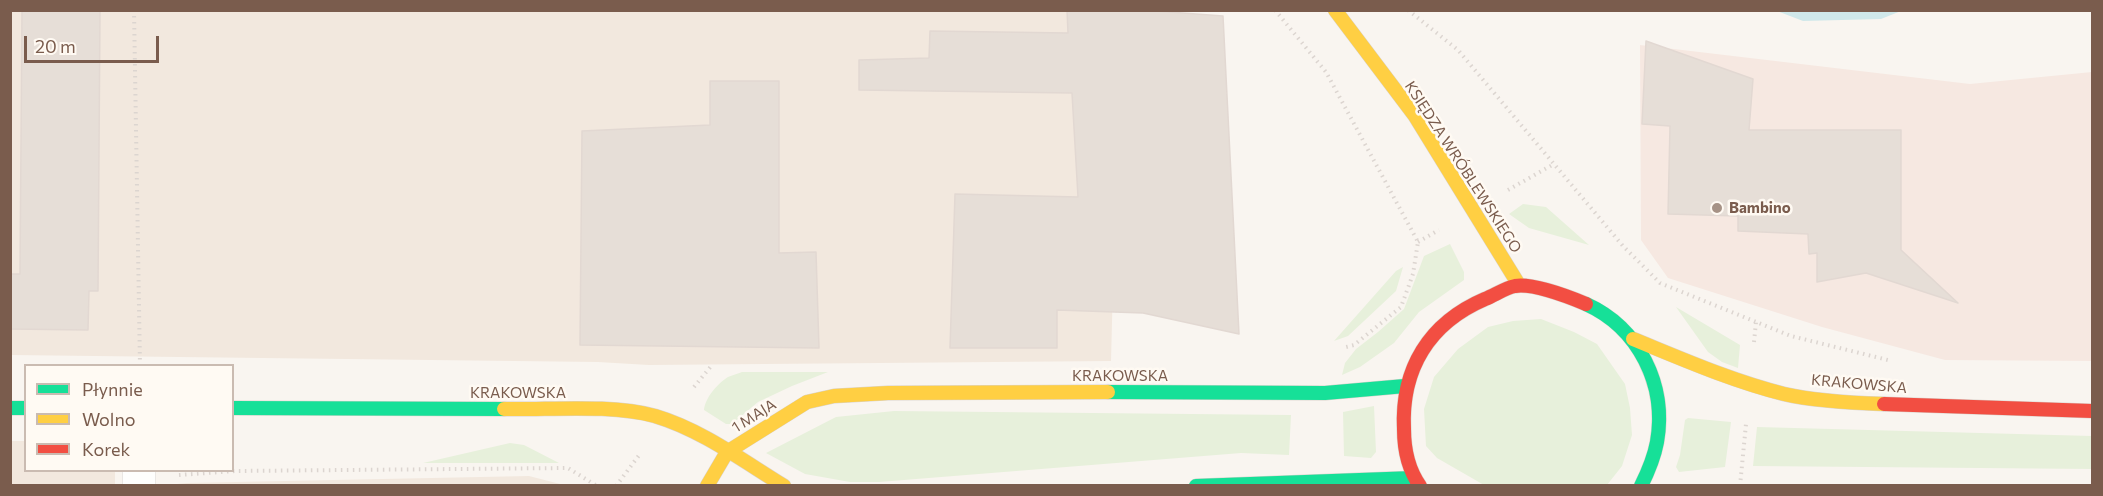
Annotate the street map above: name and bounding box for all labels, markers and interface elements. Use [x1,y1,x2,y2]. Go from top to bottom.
scale bar [27,24,162,62]
text: 20 m [35,35,76,57]
street label: KSIĘDZA WRÓBLEWSKIEGO [1401,78,1525,256]
place label: Bambino [1729,199,1791,217]
marker: Bambino [1710,201,1724,215]
legend [24,364,234,472]
street label: KRAKOWSKA [1072,367,1168,385]
street label: KRAKOWSKA [1810,371,1908,397]
text: Płynnie [82,378,143,400]
street label: KRAKOWSKA [470,384,566,402]
street label: 1 MAJA [729,395,779,437]
text: Wolno [82,408,136,430]
text: Korek [82,438,130,460]

